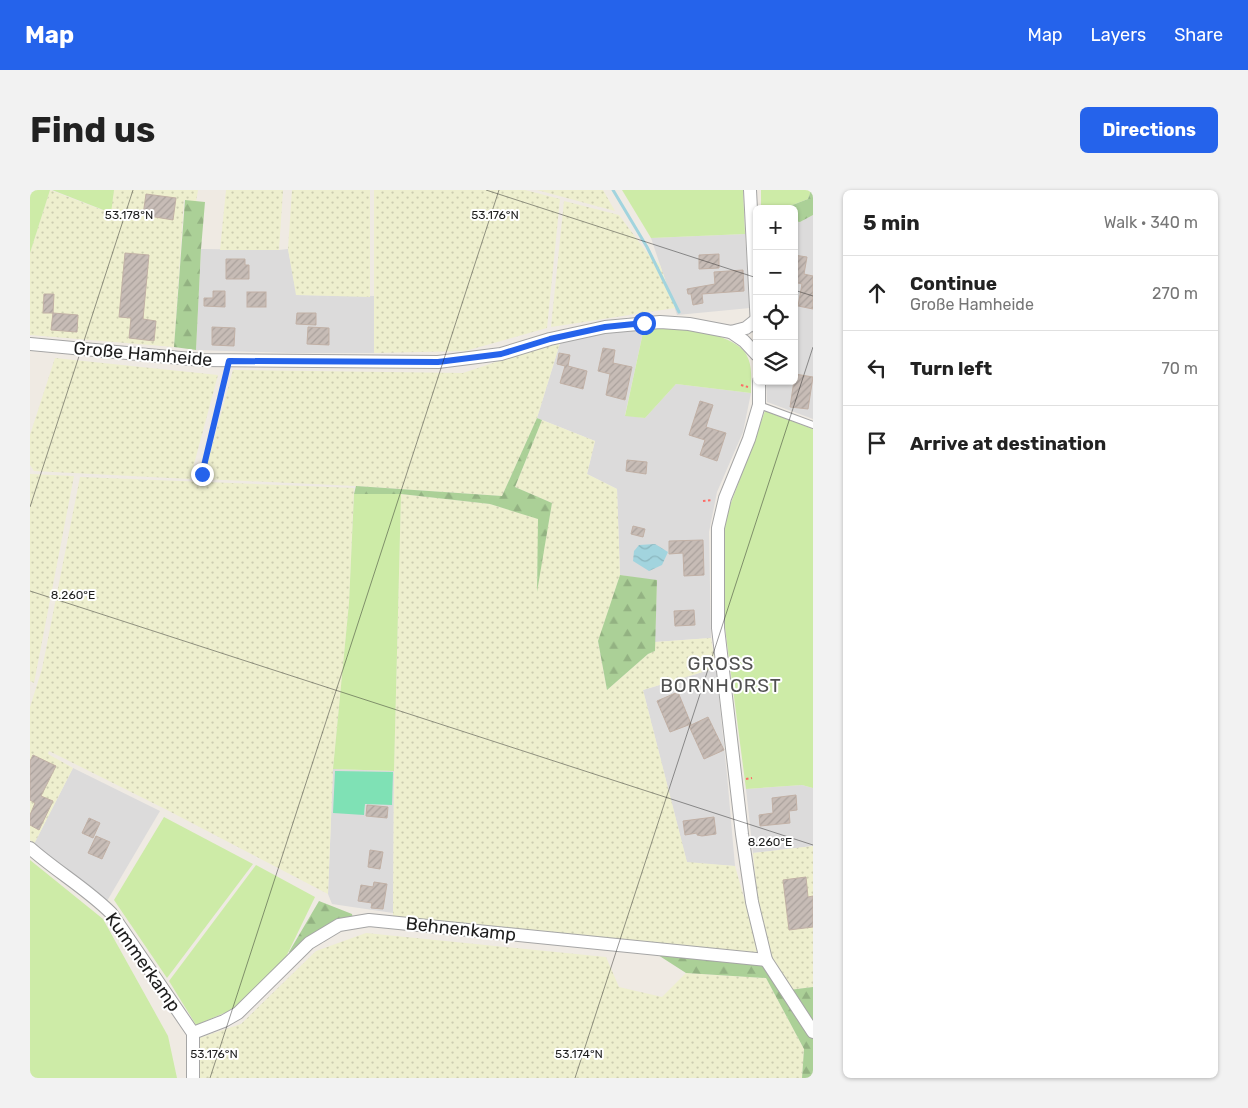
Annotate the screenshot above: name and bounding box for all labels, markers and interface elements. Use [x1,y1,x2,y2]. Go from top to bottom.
text: Map [25,21,74,49]
text: Map [1028,24,1063,46]
text: Layers [1091,24,1146,46]
text: Share [1174,24,1223,46]
button: Directions [1080,107,1218,153]
text: Find us [30,109,155,151]
map controls [753,205,798,385]
button: + [753,205,798,250]
text: 53.178°N [105,208,153,222]
text: 53.176°N [471,208,519,222]
text: 5 min [863,210,920,235]
text: Walk · 340 m [1104,213,1198,232]
button: − [753,250,798,295]
text: Continue [910,272,997,295]
icon: ahead [863,279,891,307]
text: 270 m [1152,284,1198,303]
button: locate [753,295,798,340]
text: Große Hamheide [910,295,1034,314]
route start [633,312,656,335]
street label: Große Hamheide [73,337,213,371]
button: layers [753,340,798,385]
icon: left [863,354,891,382]
text: Turn left [910,357,992,380]
text: 70 m [1161,359,1198,378]
icon: arrive [863,429,891,457]
text: Arrive at destination [910,432,1106,455]
route end [191,463,214,486]
text: 8.260°E [51,588,95,602]
district label: GROSS BORNHORST [660,652,782,697]
text: 8.260°E [748,835,792,849]
street label: Kummerkamp [101,908,185,1016]
street label: Behnenkamp [405,912,517,946]
text: 53.176°N [190,1047,238,1061]
text: 53.174°N [555,1047,603,1061]

